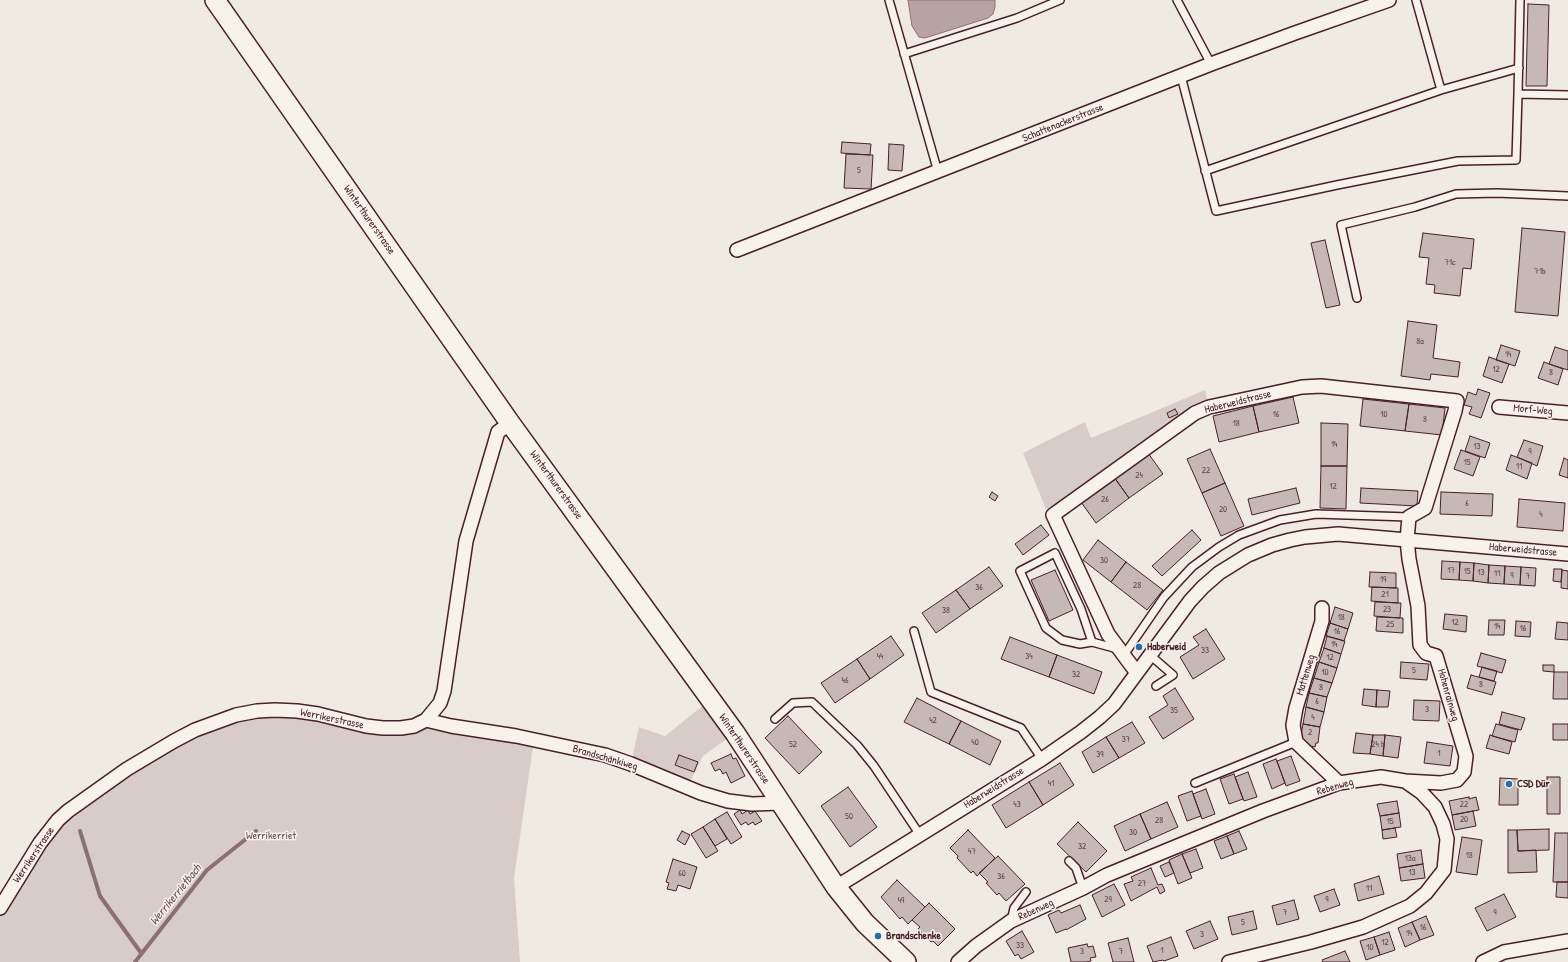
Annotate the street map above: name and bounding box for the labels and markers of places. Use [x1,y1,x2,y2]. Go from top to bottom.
place label: Haberweid [1147,640,1186,654]
marker: Haberweid [1134,642,1144,652]
place label: CSD Dür [1517,777,1550,791]
marker: CSD Dür [1504,779,1514,789]
place label: Brandschenke [886,929,941,943]
marker: Brandschenke [873,931,883,941]

